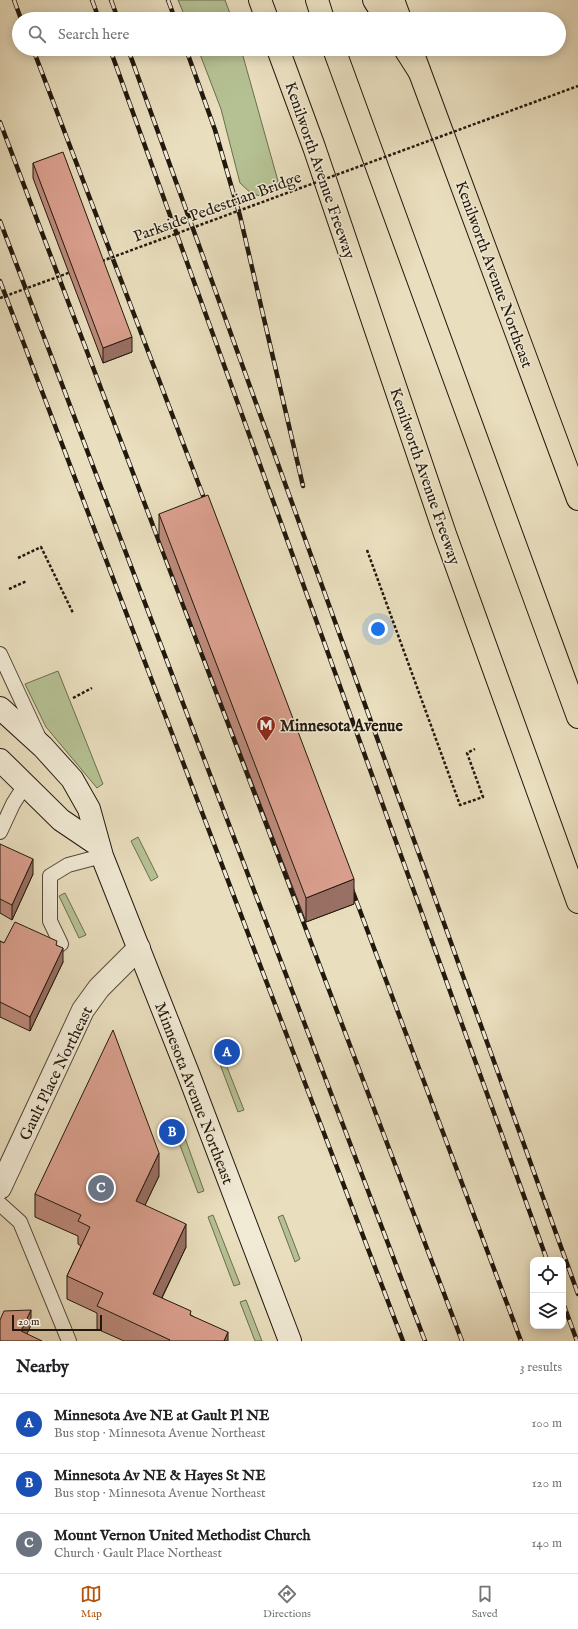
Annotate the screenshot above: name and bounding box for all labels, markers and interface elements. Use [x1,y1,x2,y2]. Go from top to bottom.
search box [12,12,566,56]
icon: search [26,23,48,45]
text: Search here [58,25,129,44]
street label: Kenilworth Avenue Freeway [279,79,359,262]
street label: Parkside Pedestrian Bridge [131,168,304,248]
street label: Kenilworth Avenue Northeast [450,178,536,371]
street label: Kenilworth Avenue Freeway [384,385,464,568]
your location [368,619,388,639]
metro station icon: Minnesota Avenue [255,714,277,742]
place label: Minnesota Avenue [280,717,403,737]
street label: Minnesota Avenue Northeast [151,999,239,1187]
street label: Gault Place Northeast [16,1003,98,1144]
pin: A [214,1037,240,1067]
pin: B [159,1117,185,1147]
pin: C [88,1173,114,1203]
map controls [530,1257,566,1329]
button: locate [530,1257,566,1293]
button: layers [530,1293,566,1329]
scale bar [12,1313,102,1332]
text: 20 m [18,1315,39,1329]
text: Nearby [16,1357,69,1378]
text: 3 results [520,1359,562,1376]
text: Minnesota Ave NE at Gault Pl NE [54,1406,270,1425]
text: A [25,1415,33,1432]
text: 100 m [532,1415,562,1432]
text: Bus stop · Minnesota Avenue Northeast [54,1425,266,1442]
text: Minnesota Av NE & Hayes St NE [54,1466,266,1485]
text: B [25,1475,33,1492]
text: 120 m [532,1475,562,1492]
text: Bus stop · Minnesota Avenue Northeast [54,1485,266,1502]
text: Mount Vernon United Methodist Church [54,1526,310,1545]
text: C [24,1535,34,1552]
text: 140 m [532,1535,562,1552]
text: Church · Gault Place Northeast [54,1545,222,1562]
tab: Map [80,1583,102,1621]
tab: Directions [263,1583,311,1621]
tab: Saved [472,1583,498,1621]

